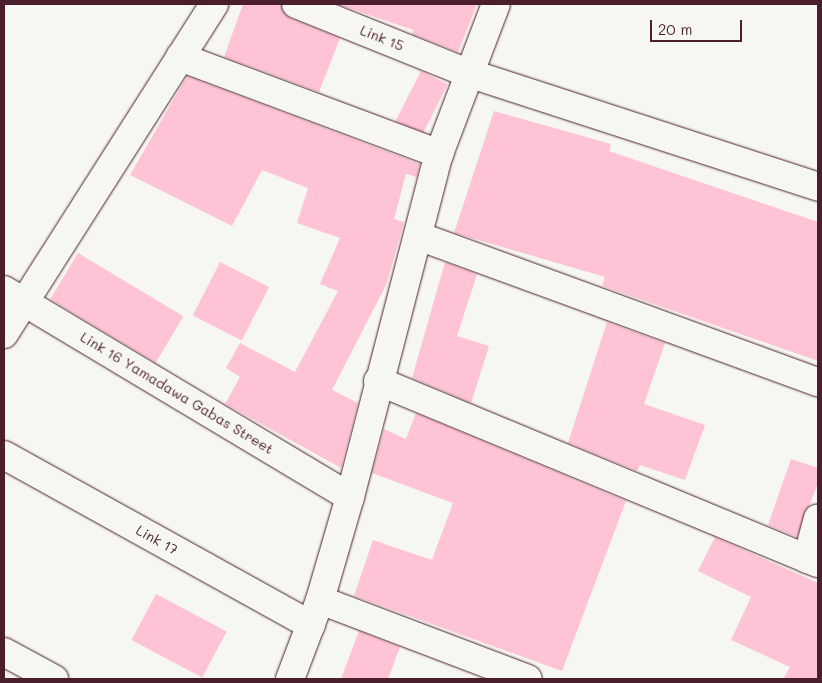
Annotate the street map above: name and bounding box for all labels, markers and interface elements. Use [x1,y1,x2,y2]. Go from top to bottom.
scale bar [652,10,744,42]
text: 20 m [658,19,692,39]
street label: Link 15 [358,22,406,54]
street label: Link 16 Yamadawa Gabas Street [77,328,277,458]
street label: Link 17 [133,522,181,558]

